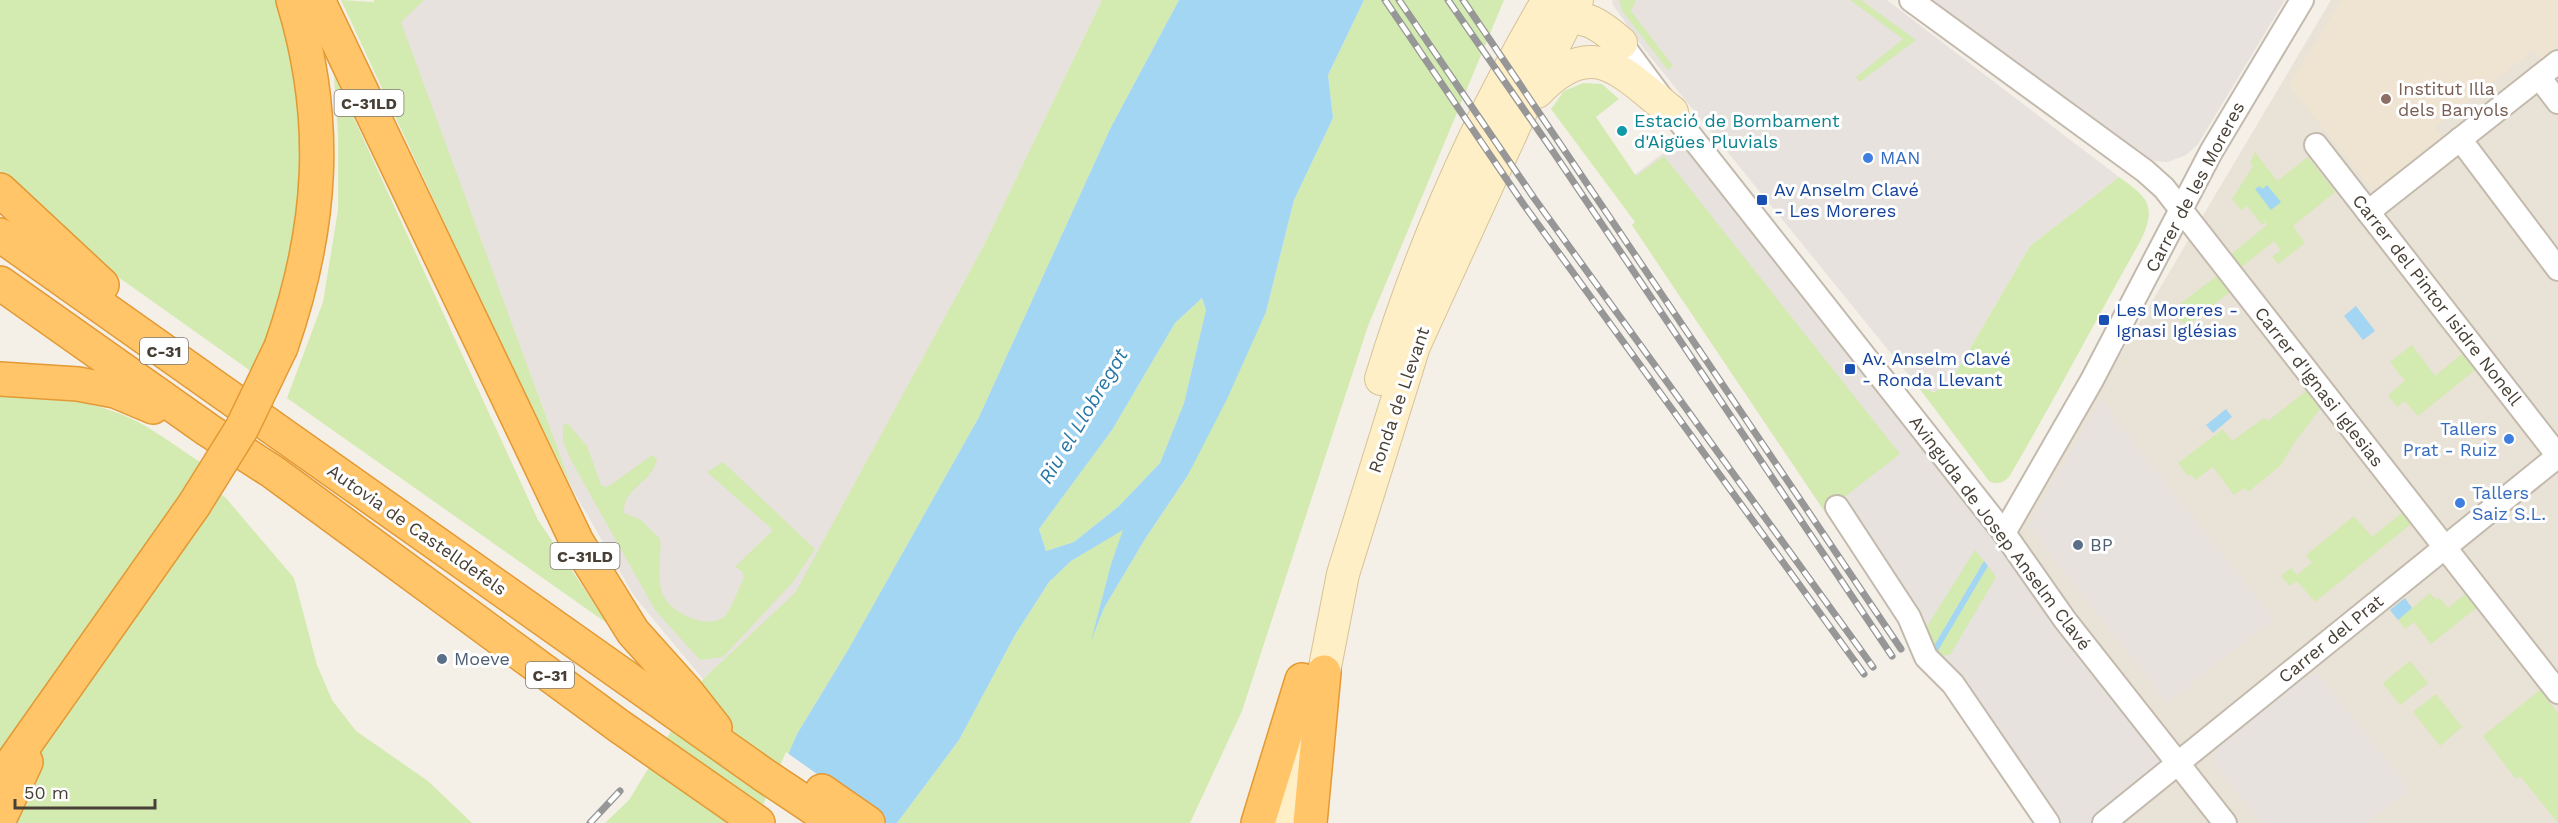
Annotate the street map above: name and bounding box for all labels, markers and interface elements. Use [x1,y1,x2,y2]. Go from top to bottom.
place label: Institut Illa dels Banyols [2398,78,2509,120]
road number: C-31LD [334,90,404,116]
marker: Institut Illa dels Banyols [2379,92,2393,106]
street label: Carrer de les Moreres [2141,98,2248,276]
place label: Estació de Bombament d'Aigües Pluvials [1634,110,1840,152]
marker: Estació de Bombament d'Aigües Pluvials [1615,124,1629,138]
place label: MAN [1880,147,1920,168]
marker: MAN [1861,151,1875,165]
place label: Av Anselm Clavé - Les Moreres [1774,179,1919,221]
street label: Carrer del Pintor Isidre Nonell [2348,190,2527,410]
marker: Av Anselm Clavé - Les Moreres [1755,193,1769,207]
place label: Les Moreres - Ignasi Iglésias [2116,299,2238,341]
street label: Carrer d'Ignasi Iglesias [2251,303,2388,471]
marker: Les Moreres - Ignasi Iglésias [2097,313,2111,327]
street label: Ronda de Llevant [1364,324,1433,476]
road number: C-31 [140,338,188,364]
water label: Riu el Llobregat [1033,343,1133,488]
place label: Av. Anselm Clavé - Ronda Llevant [1862,348,2011,390]
marker: Av. Anselm Clavé - Ronda Llevant [1843,362,1857,376]
street label: Avinguda de Josep Anselm Clavé [1905,411,2096,654]
place label: Tallers Prat - Ruiz [2403,418,2497,460]
marker: Tallers Prat - Ruiz [2502,432,2516,446]
street label: Autovia de Castelldefels [324,460,511,600]
place label: Tallers Saiz S.L. [2472,482,2546,524]
marker: Tallers Saiz S.L. [2453,496,2467,510]
place label: BP [2090,534,2113,555]
marker: BP [2071,538,2085,552]
road number: C-31LD [550,543,620,569]
street label: Carrer del Prat [2274,590,2388,687]
place label: Moeve [454,648,510,669]
marker: Moeve [435,652,449,666]
road number: C-31 [526,662,574,688]
scale bar [15,772,154,810]
text: 50 m [24,782,69,803]

